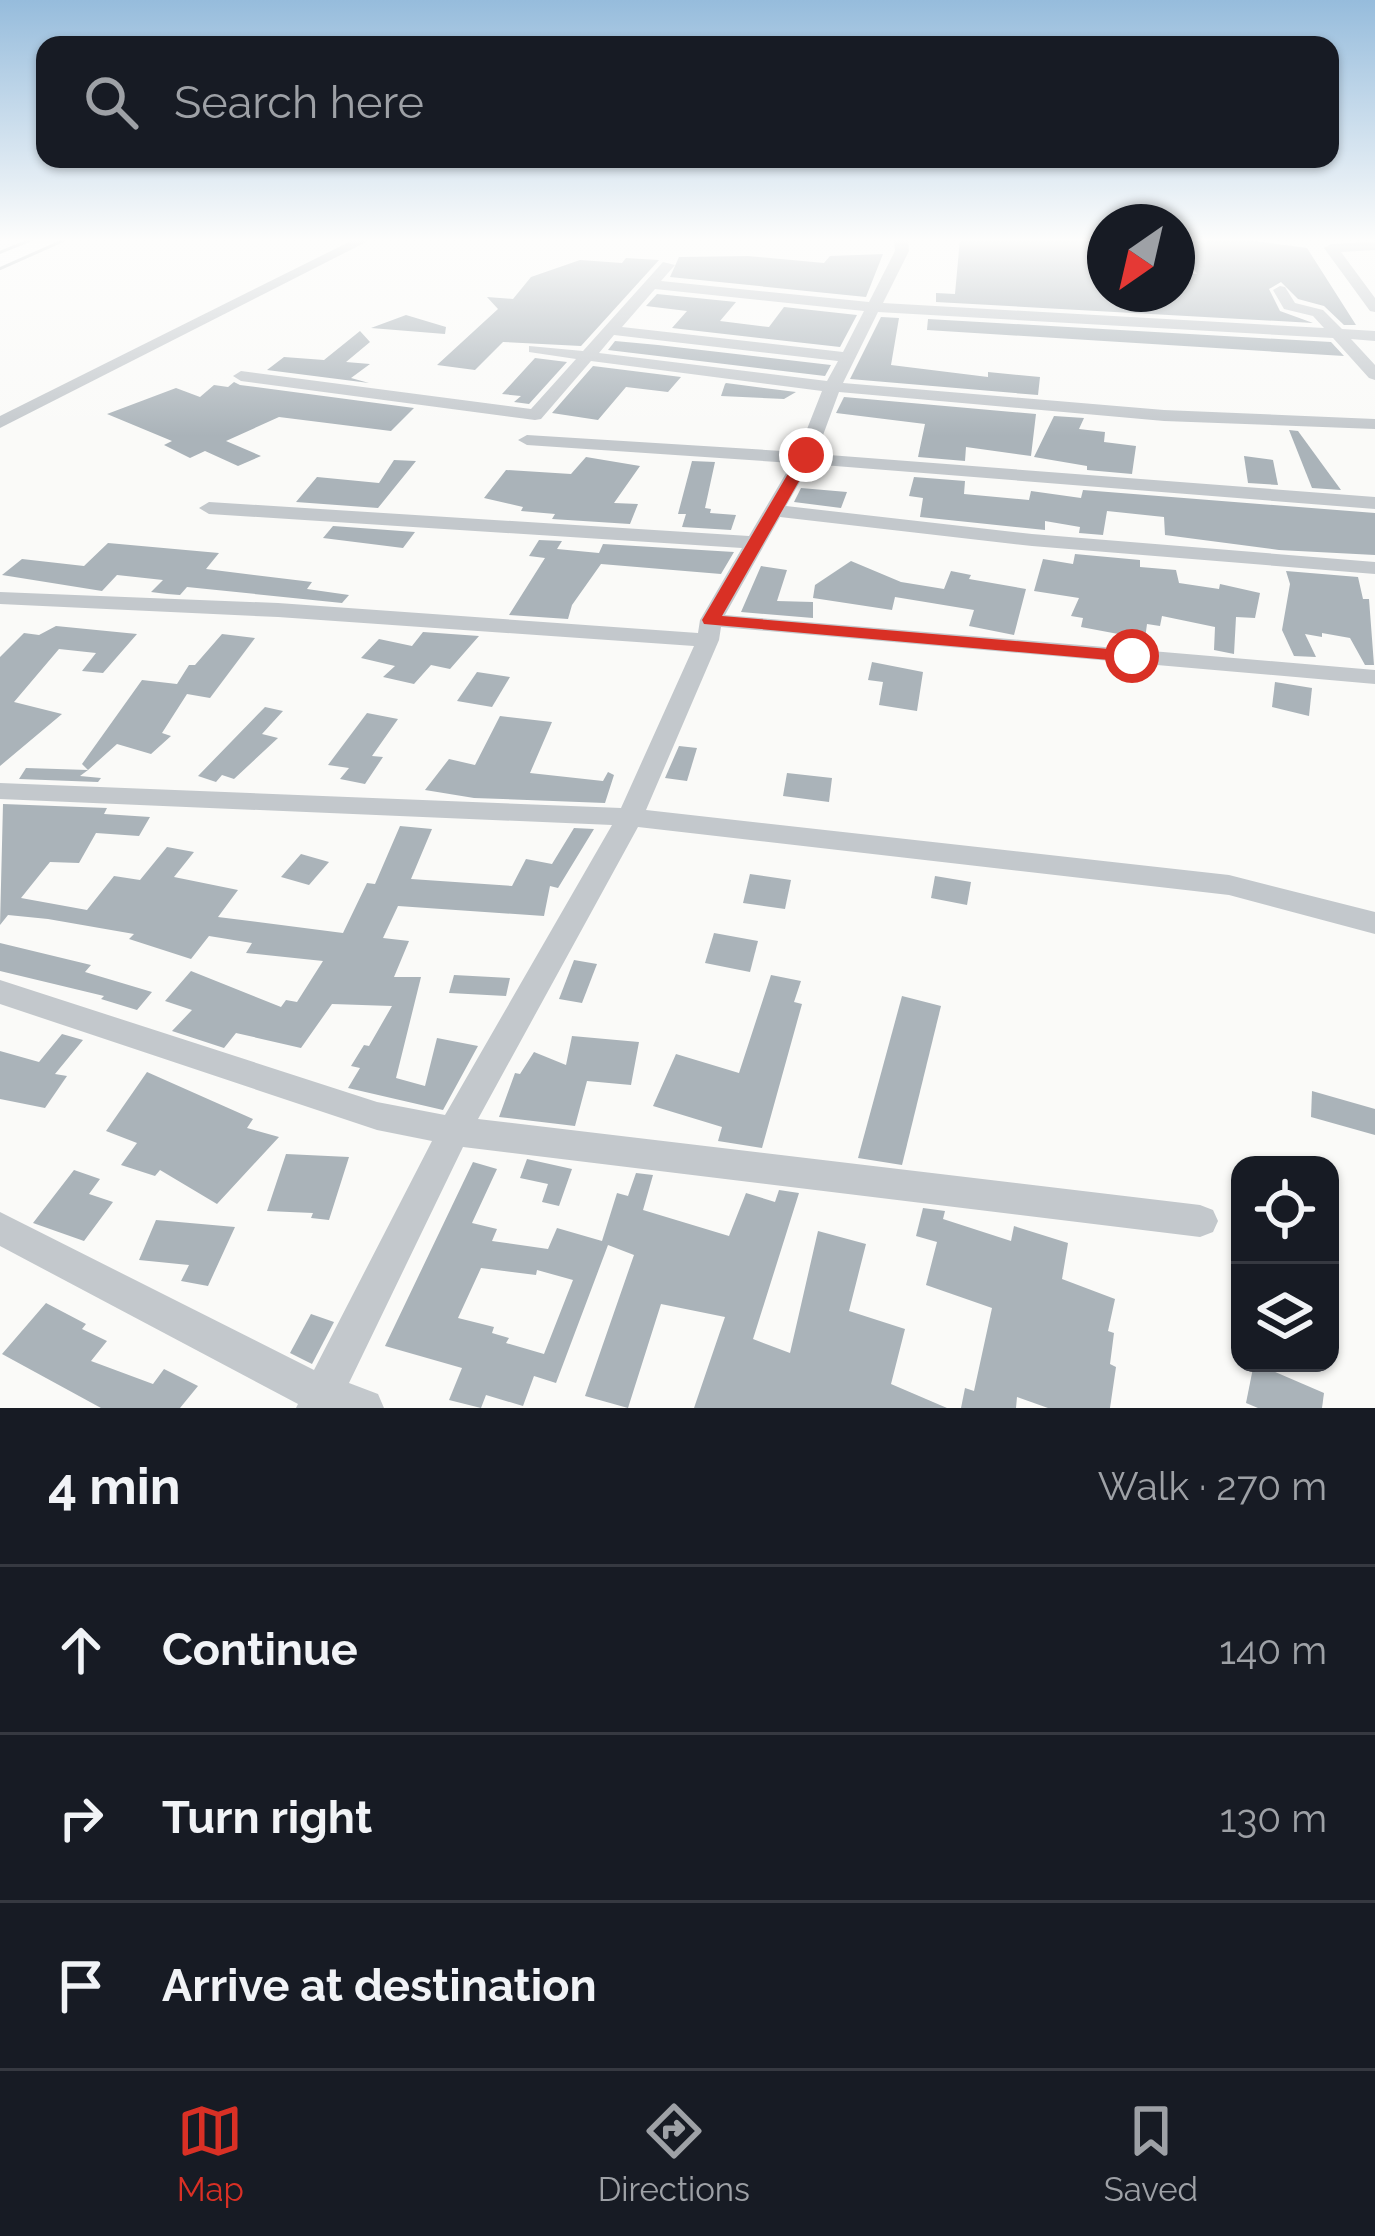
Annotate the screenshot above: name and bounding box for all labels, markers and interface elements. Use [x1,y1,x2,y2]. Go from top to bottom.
search box [36,36,1339,168]
icon: search [78,69,144,135]
text: Search here [174,76,424,129]
north arrow [1087,204,1195,312]
route end [779,428,833,482]
route start [1105,629,1159,683]
map controls [1231,1156,1339,1372]
button: locate [1231,1156,1339,1264]
button: layers [1231,1264,1339,1372]
text: 4 min [48,1456,181,1516]
text: Walk · 270 m [1098,1463,1327,1509]
icon: ahead [48,1617,114,1683]
text: Continue [162,1623,358,1676]
text: 140 m [1219,1627,1327,1673]
icon: right [48,1785,114,1851]
text: Turn right [162,1791,372,1844]
text: 130 m [1220,1795,1327,1841]
icon: arrive [48,1953,114,2019]
text: Arrive at destination [162,1959,597,2012]
tab: Map [177,2098,244,2209]
tab: Directions [598,2098,750,2209]
tab: Saved [1104,2098,1198,2209]

